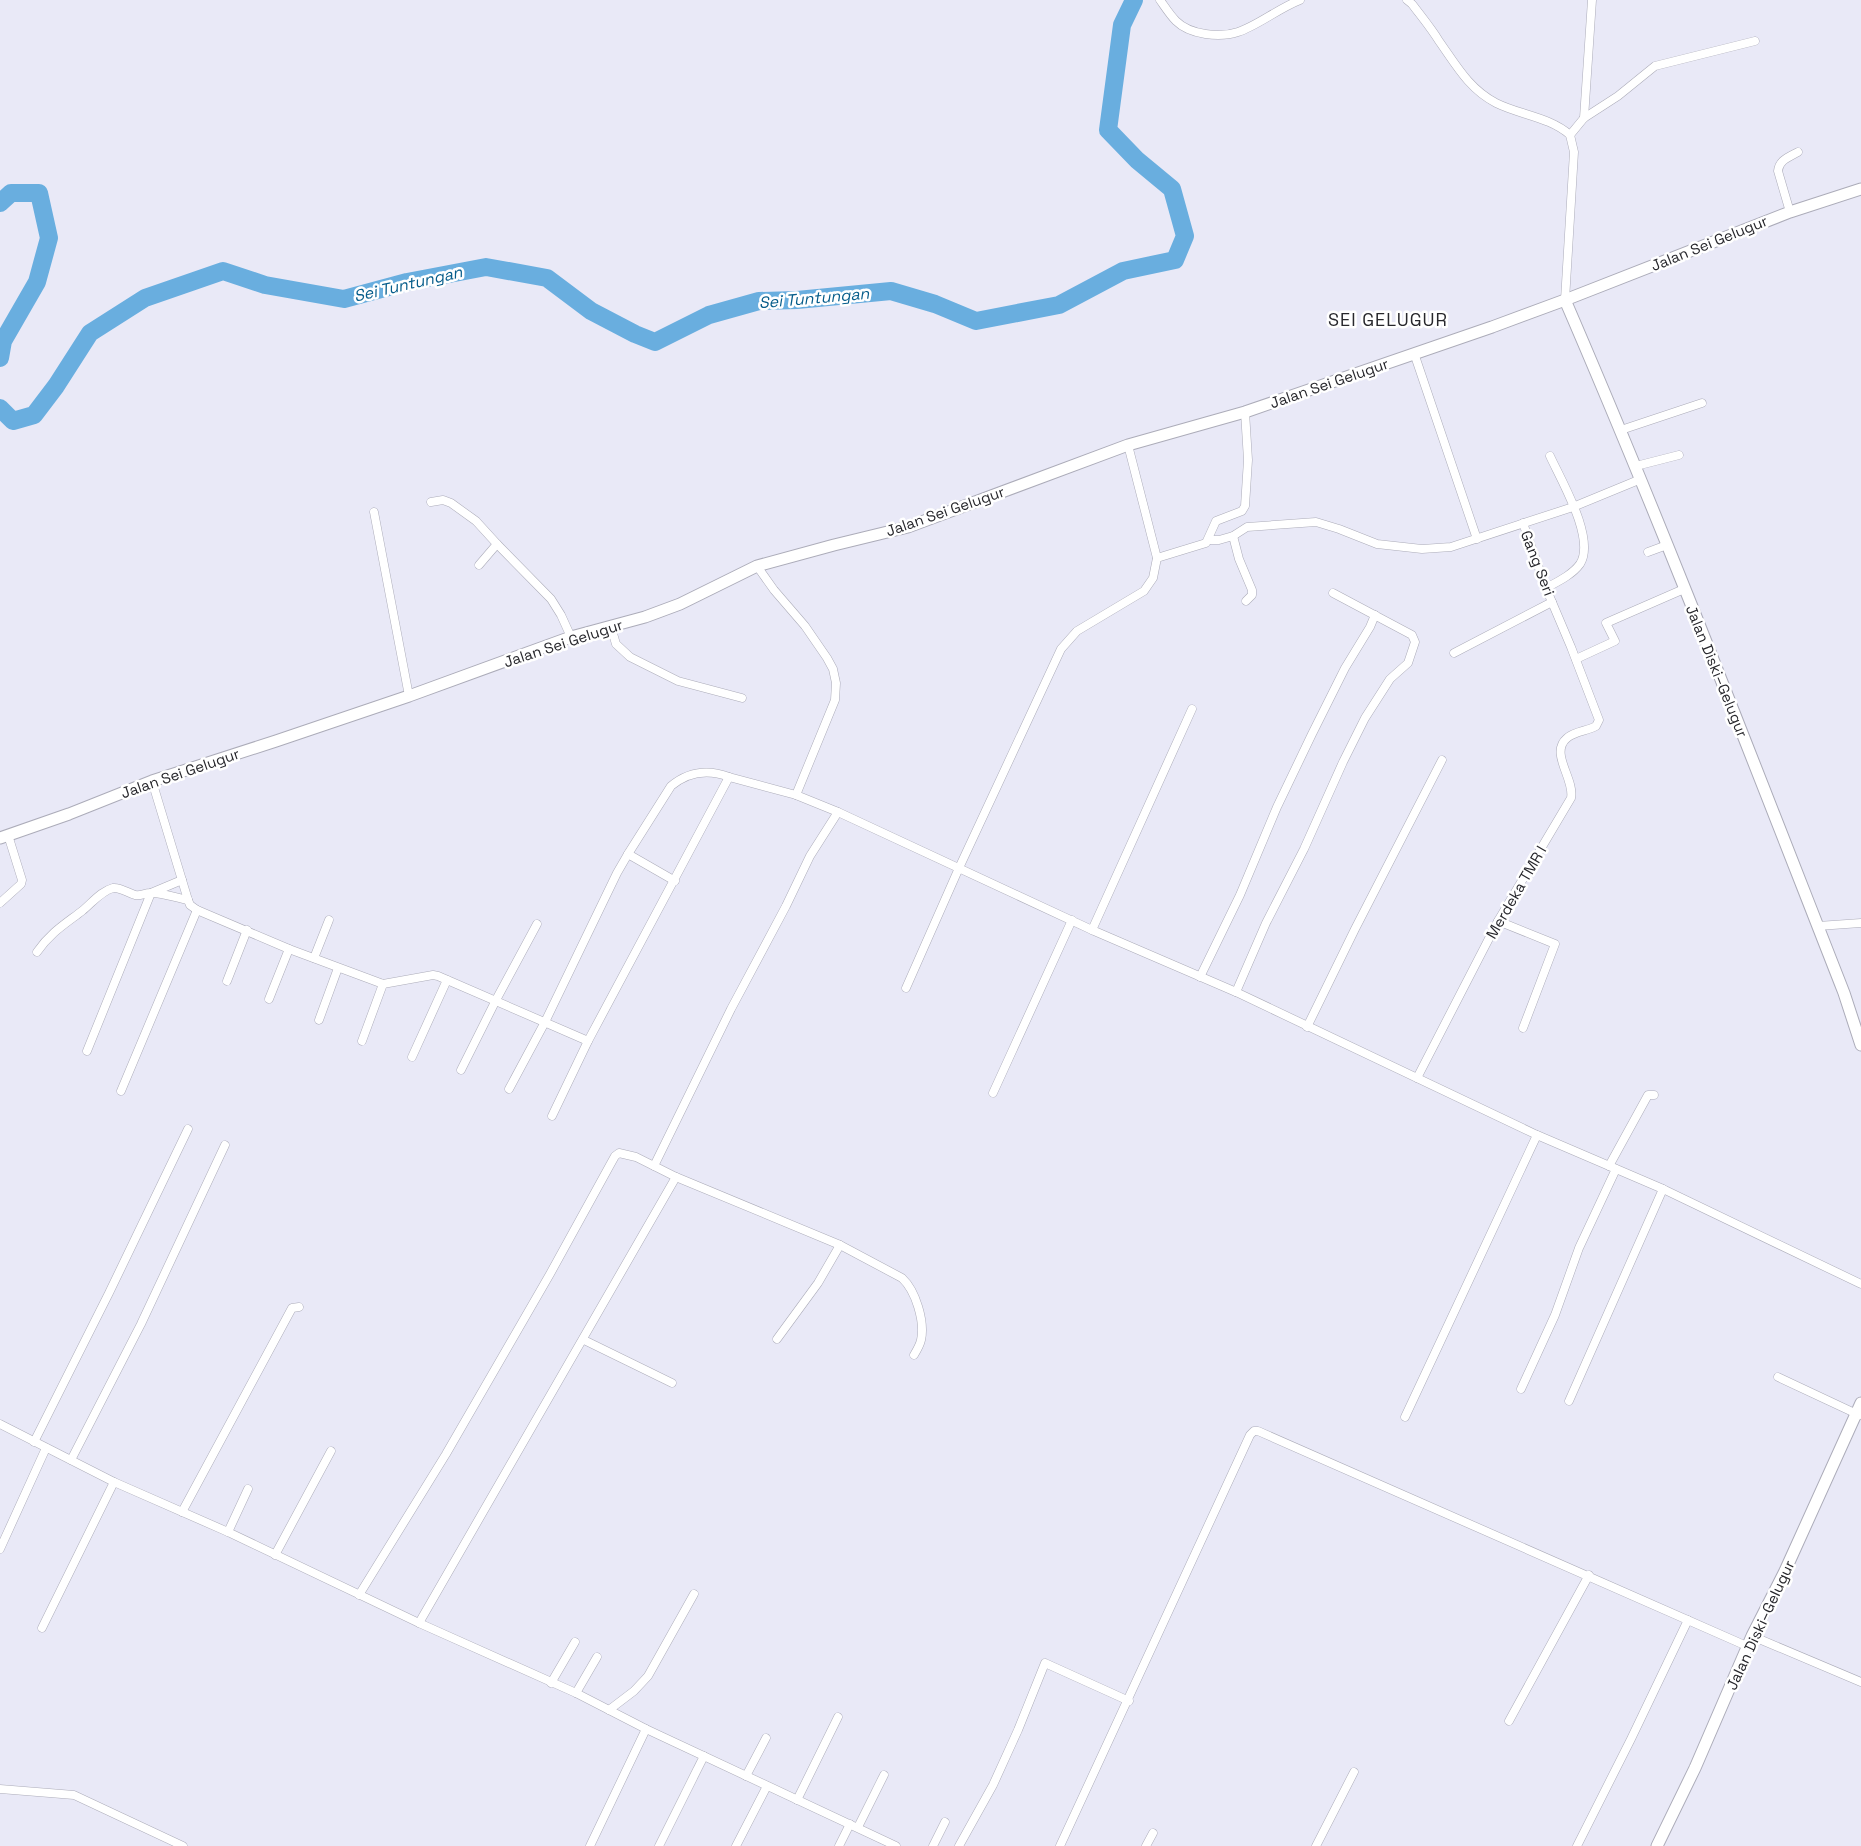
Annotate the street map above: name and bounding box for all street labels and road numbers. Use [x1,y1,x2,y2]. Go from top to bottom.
street label: Jalan Sei Gelugur [1648,211,1770,275]
street label: Jalan Sei Gelugur [1267,354,1391,412]
street label: Jalan Sei Gelugur [883,482,1007,540]
street label: Gang Seri [1517,528,1559,598]
street label: Jalan Diski–Gelugur [1682,602,1752,740]
street label: Jalan Sei Gelugur [501,615,625,671]
street label: Jalan Sei Gelugur [118,744,242,802]
street label: Merdeka TMR I [1482,842,1550,942]
street label: Jalan Diski–Gelugur [1722,1557,1799,1693]

